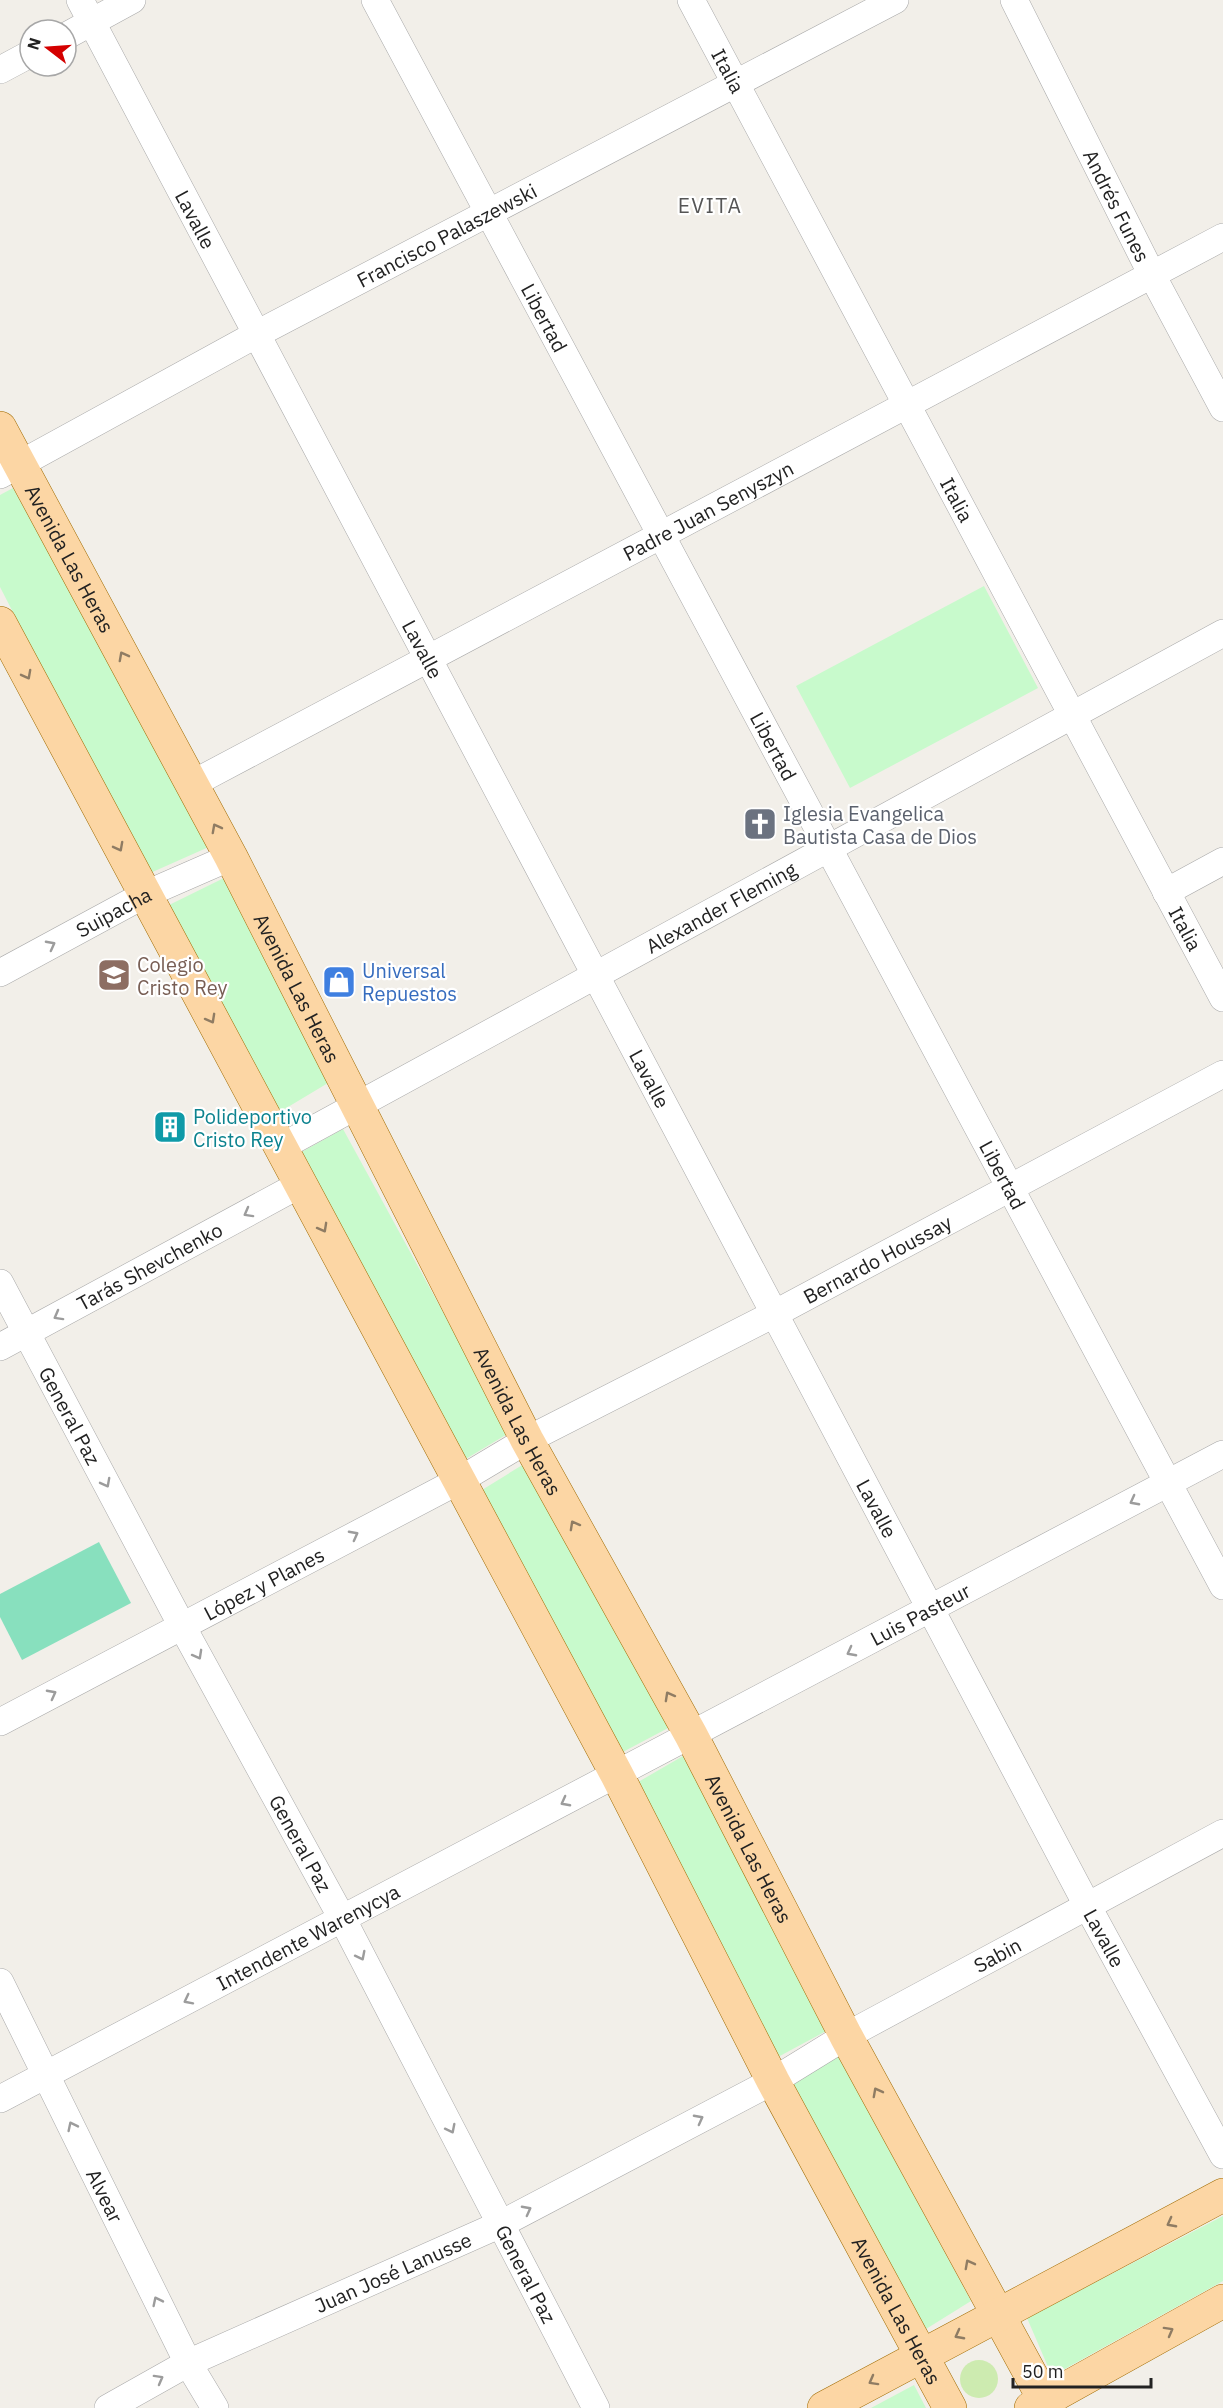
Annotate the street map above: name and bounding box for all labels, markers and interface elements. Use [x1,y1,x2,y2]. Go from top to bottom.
north arrow [18,18,78,78]
text: N [22,35,45,52]
street label: Italia [706,44,752,98]
street label: Andrés Funes [1078,145,1157,266]
street label: Francisco Palaszewski [352,177,541,293]
street label: Lavalle [169,185,222,253]
district label: EVITA [678,191,742,219]
street label: Libertad [515,278,574,357]
street label: Padre Juan Senyszyn [618,454,798,567]
street label: Italia [934,472,980,527]
street label: Avenida Las Heras [19,479,121,637]
street label: Lavalle [396,615,450,683]
one-way arrow [119,652,130,663]
one-way arrow [20,669,31,679]
street label: Libertad [744,707,803,785]
place label: Iglesia Evangelica Bautista Casa de Dios [783,800,977,850]
church icon: Iglesia Evangelica Bautista Casa de Dios [742,806,778,842]
one-way arrow [212,824,223,834]
one-way arrow [111,841,123,852]
street label: Alexander Fleming [641,855,801,959]
street label: Suipacha [71,880,156,943]
street label: Italia [1163,901,1209,956]
street label: Avenida Las Heras [248,908,347,1067]
one-way arrow [45,941,56,952]
place label: Colegio Cristo Rey [137,951,228,1001]
school or university icon: Colegio Cristo Rey [96,957,132,993]
place label: Universal Repuestos [362,957,457,1007]
shop icon: Universal Repuestos [321,964,357,1000]
one-way arrow [204,1013,215,1023]
street label: Lavalle [624,1045,677,1113]
place label: Polideportivo Cristo Rey [193,1103,312,1153]
building icon: Polideportivo Cristo Rey [152,1109,188,1145]
street label: Libertad [974,1135,1032,1214]
one-way arrow [244,1206,254,1217]
street label: Bernardo Houssay [798,1208,956,1310]
street label: Tarás Shevchenko [72,1216,227,1316]
one-way arrow [316,1222,327,1232]
one-way arrow [54,1309,64,1320]
street label: Avenida Las Heras [468,1342,569,1500]
street label: General Paz [33,1362,107,1469]
street label: Lavalle [851,1474,904,1542]
one-way arrow [99,1477,110,1487]
one-way arrow [1130,1494,1141,1505]
one-way arrow [570,1521,581,1531]
one-way arrow [348,1531,359,1542]
street label: López y Planes [199,1540,329,1626]
street label: Luis Pasteur [865,1576,975,1651]
one-way arrow [846,1644,857,1656]
one-way arrow [191,1649,202,1659]
one-way arrow [45,1690,56,1702]
one-way arrow [665,1692,676,1702]
street label: Avenida Las Heras [700,1769,799,1928]
street label: General Paz [263,1790,339,1897]
one-way arrow [561,1795,572,1806]
street label: Intendente Warenycya [212,1877,404,1996]
street label: Lavalle [1078,1904,1132,1972]
street label: Sabin [969,1931,1026,1978]
one-way arrow [354,1949,366,1960]
one-way arrow [184,1993,194,2004]
one-way arrow [872,2087,884,2098]
one-way arrow [693,2115,704,2126]
one-way arrow [67,2121,79,2132]
one-way arrow [444,2122,455,2133]
street label: Alvear [81,2164,130,2227]
one-way arrow [520,2206,531,2217]
one-way arrow [1167,2216,1178,2227]
street label: General Paz [490,2220,563,2328]
street label: Juan José Lanusse [310,2225,476,2319]
street label: Avenida Las Heras [846,2232,948,2389]
one-way arrow [965,2259,976,2270]
one-way arrow [153,2296,165,2307]
one-way arrow [1163,2327,1173,2338]
one-way arrow [955,2328,965,2339]
scale bar [1013,2351,1151,2389]
text: 50 m [1022,2360,1064,2383]
one-way arrow [868,2374,879,2385]
one-way arrow [153,2375,163,2387]

